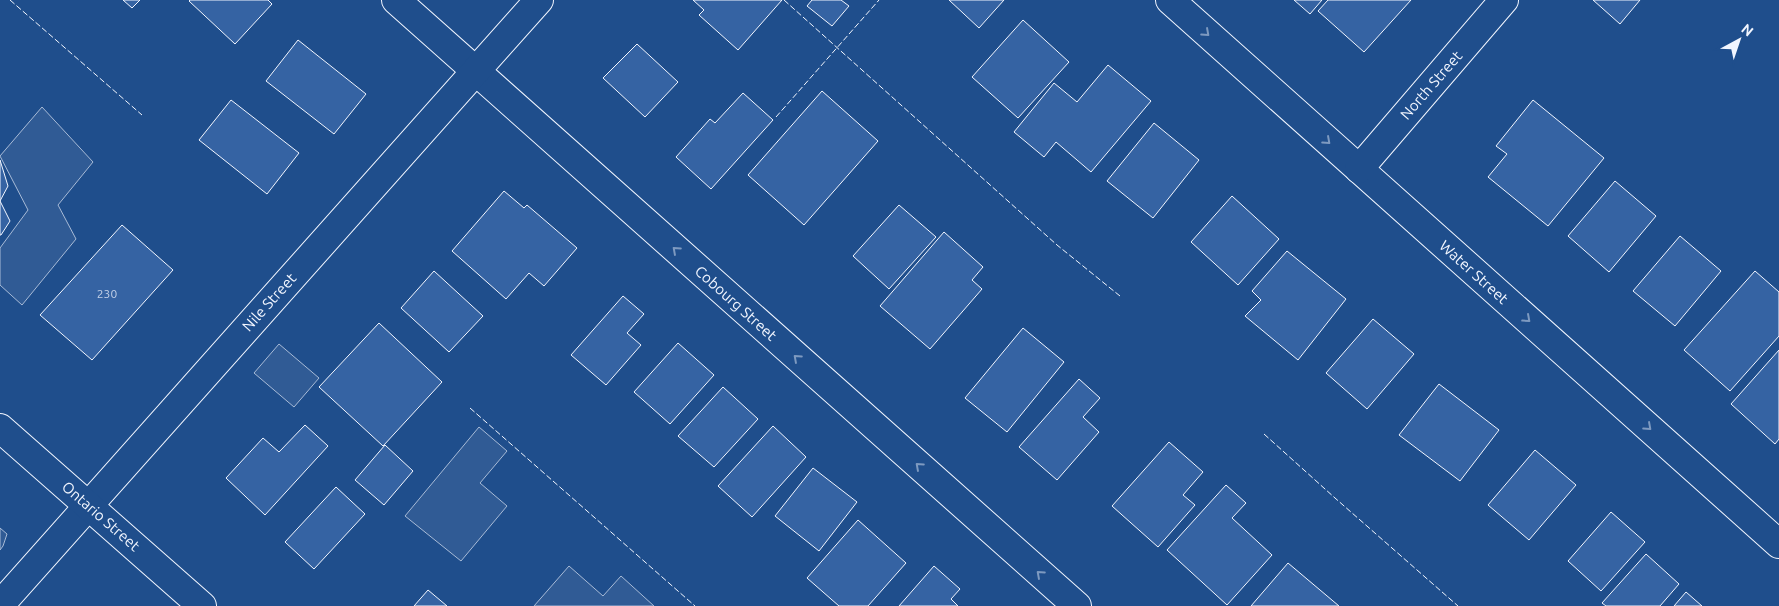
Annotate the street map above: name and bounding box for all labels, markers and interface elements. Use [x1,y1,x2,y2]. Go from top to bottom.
north arrow [1714,15,1764,65]
text: N [1738,21,1757,40]
one-way arrow [1201,27,1210,36]
street label: North Street [1397,47,1465,123]
one-way arrow [1322,135,1331,144]
street label: Water Street [1436,237,1512,307]
one-way arrow [673,247,682,255]
street label: Cobourg Street [692,262,780,344]
street label: Nile Street [239,270,299,334]
house number: 230 [97,287,117,300]
one-way arrow [1521,313,1530,322]
one-way arrow [794,355,803,364]
one-way arrow [1643,421,1652,430]
one-way arrow [915,463,924,472]
street label: Ontario Street [59,478,143,554]
one-way arrow [1037,570,1046,579]

